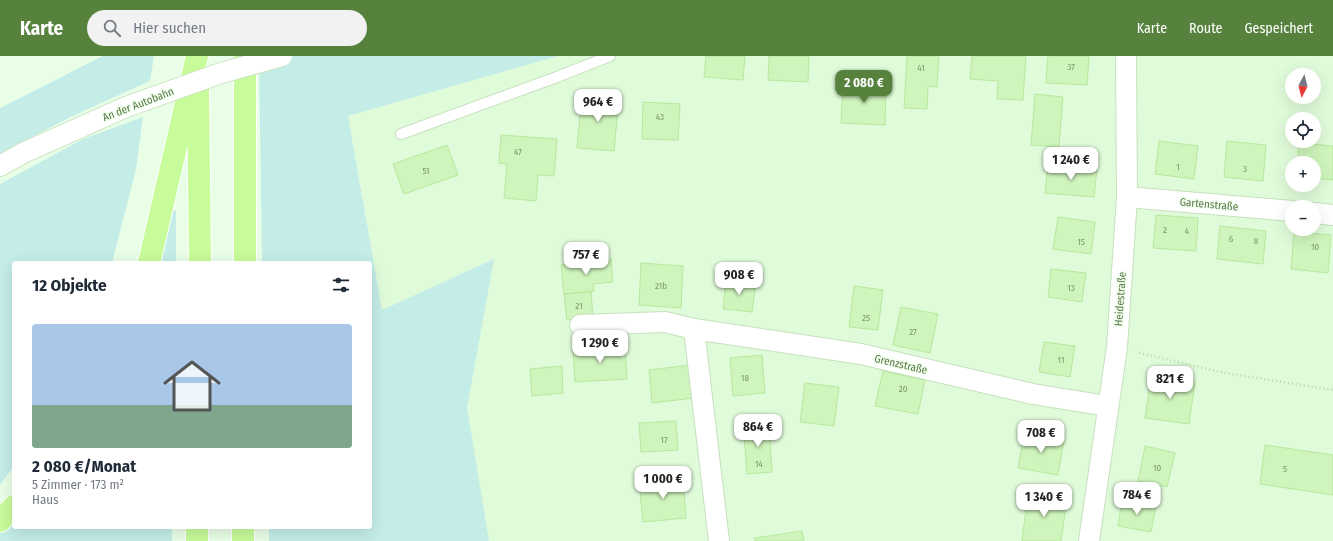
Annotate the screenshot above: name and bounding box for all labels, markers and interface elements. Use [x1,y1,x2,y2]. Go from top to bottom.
search box [87,10,367,46]
text: Karte [20,17,63,40]
icon: search [101,17,123,39]
text: Hier suchen [133,19,206,37]
text: Karte [1137,20,1167,37]
text: Route [1189,20,1222,37]
text: Gespeichert [1244,20,1313,37]
house number: 37 [1067,62,1075,72]
house number: 41 [917,63,925,73]
north arrow [1285,68,1321,104]
map controls [1285,68,1321,236]
pin: 2 080 € [827,70,901,104]
text: 2 080 € [844,75,884,90]
street label: An der Autobahn [101,85,176,124]
pin: 964 € [570,89,626,123]
text: 964 € [583,94,613,109]
house number: 43 [656,112,664,122]
button: locate [1285,112,1321,148]
house number: 47 [514,147,522,157]
pin: 1 240 € [1034,147,1108,181]
text: 1 240 € [1052,152,1090,167]
button: + [1285,156,1321,192]
house number: 1 [1176,162,1180,172]
house number: 3 [1243,164,1247,174]
house number: 51 [422,166,430,176]
street label: Gartenstraße [1179,195,1239,214]
button: − [1285,200,1321,236]
house number: 2 [1163,225,1167,235]
house number: 4 [1185,226,1190,236]
house number: 6 [1229,234,1234,244]
house number: 8 [1254,236,1259,246]
house number: 15 [1077,237,1085,247]
pin: 757 € [558,242,614,276]
house number: 10 [1311,242,1319,252]
text: 757 € [573,247,599,262]
pin: 908 € [711,262,767,296]
text: 908 € [724,267,754,282]
street label: Heidestraße [1112,271,1129,327]
icon: filters [330,274,352,296]
text: 12 Objekte [32,275,107,296]
house number: 21b [655,281,667,291]
house number: 13 [1067,283,1075,293]
house number: 21 [575,301,583,311]
house number: 25 [862,313,870,323]
house number: 27 [909,327,917,337]
pin: 1 290 € [563,330,637,364]
text: 1 290 € [581,335,619,350]
icon: home [156,350,228,422]
street label: Grenzstraße [873,352,929,377]
house number: 11 [1058,355,1064,365]
pin: 821 € [1142,366,1198,400]
text: 821 € [1156,371,1184,386]
house number: 18 [741,373,750,383]
house number: 20 [899,384,908,394]
pin: 864 € [730,414,786,448]
text: 864 € [743,419,773,434]
pin: 708 € [1013,420,1069,454]
text: 708 € [1026,425,1056,440]
house number: 17 [660,435,668,445]
text: 2 080 €/Monat [32,456,136,477]
house number: 14 [755,459,764,469]
house number: 10 [1153,463,1161,473]
house number: 5 [1283,464,1287,474]
pin: 1 000 € [626,466,700,500]
text: 1 000 € [643,471,683,486]
text: 5 Zimmer · 173 m² [32,477,124,492]
pin: 784 € [1109,482,1165,516]
pin: 1 340 € [1007,484,1081,518]
text: 784 € [1123,487,1151,502]
text: 1 340 € [1025,489,1063,504]
text: Haus [32,492,59,507]

